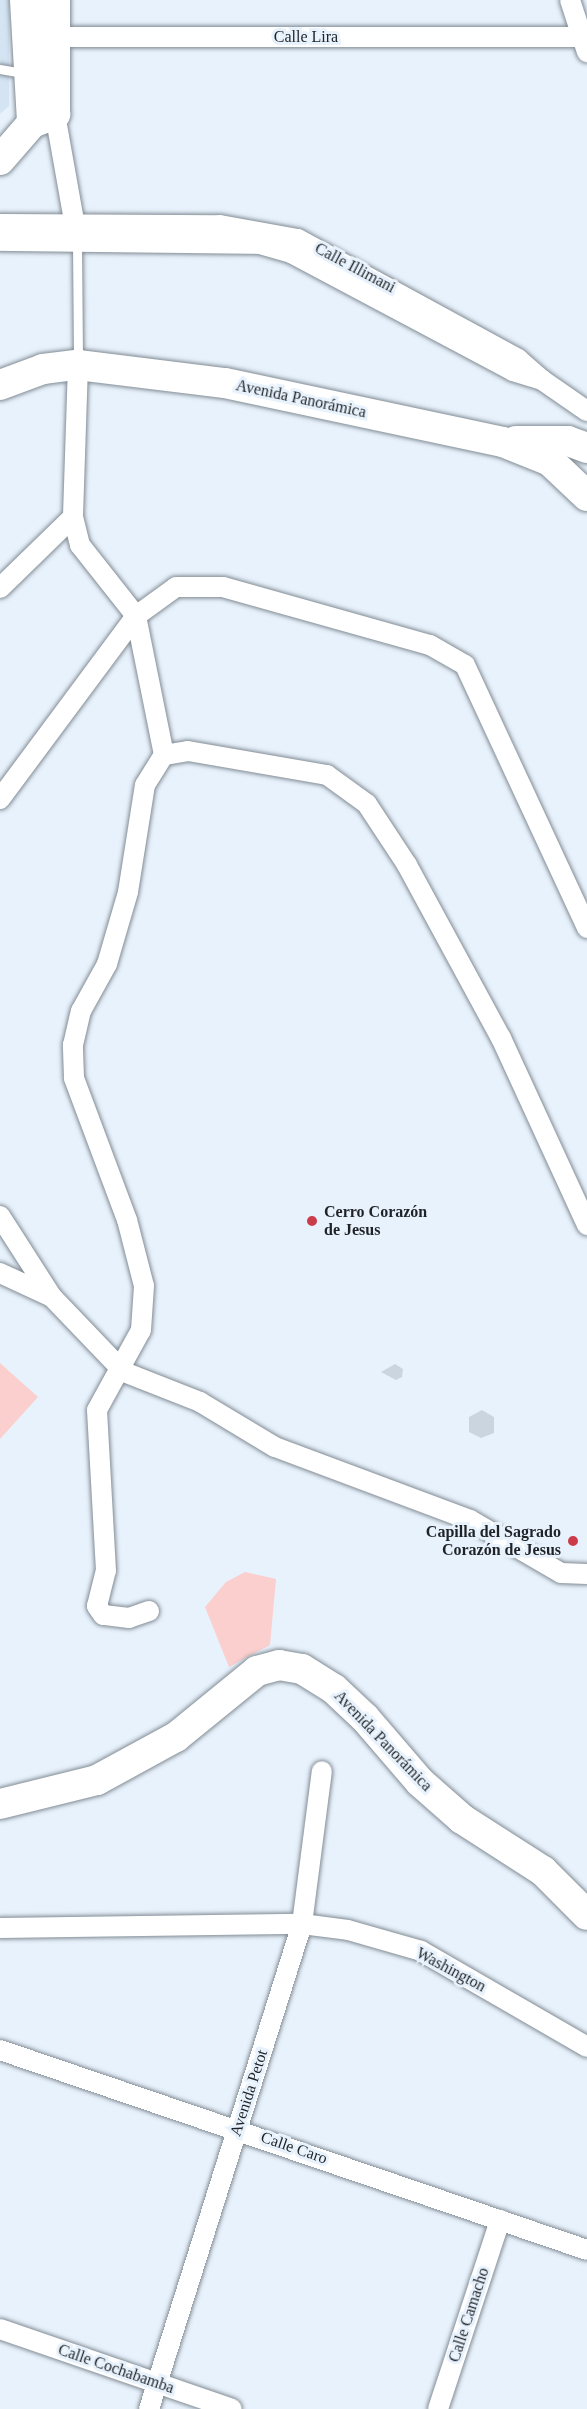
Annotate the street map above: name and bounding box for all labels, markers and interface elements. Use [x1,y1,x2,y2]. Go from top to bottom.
street label: Calle Lira [274,27,338,47]
street label: Calle Illimani [311,239,399,297]
street label: Avenida Panorámica [234,376,368,422]
place label: Cerro Corazón de Jesus [324,1202,427,1240]
marker: Cerro Corazón de Jesus [305,1214,319,1228]
place label: Capilla del Sagrado Corazón de Jesus [426,1522,561,1560]
marker: Capilla del Sagrado Corazón de Jesus [566,1534,580,1548]
street label: Avenida Panorámica [330,1687,436,1795]
street label: Washington [413,1944,489,1996]
street label: Avenida Petot [226,2047,272,2139]
street label: Calle Caro [258,2128,330,2168]
street label: Calle Camacho [445,2265,493,2365]
street label: Calle Cochabamba [56,2340,176,2398]

